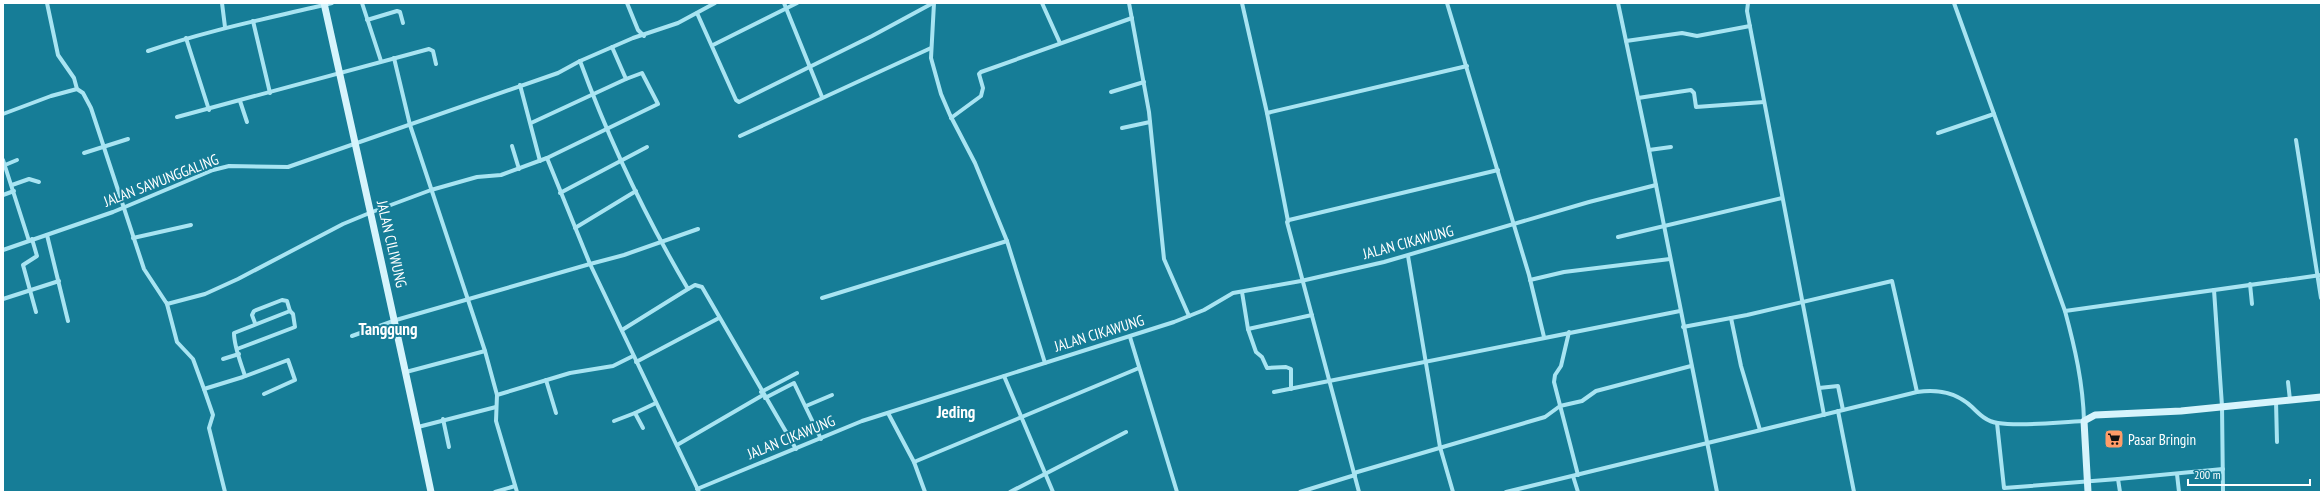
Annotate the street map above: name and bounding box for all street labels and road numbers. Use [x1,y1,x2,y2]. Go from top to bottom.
street label: JALAN SAWUNGGALING [100,149,221,211]
street label: JALAN CILIWUNG [373,198,411,289]
street label: JALAN CIKAWUNG [1360,221,1455,263]
street label: JALAN CIKAWUNG [1051,310,1146,356]
street label: JALAN CIKAWUNG [743,411,838,464]

